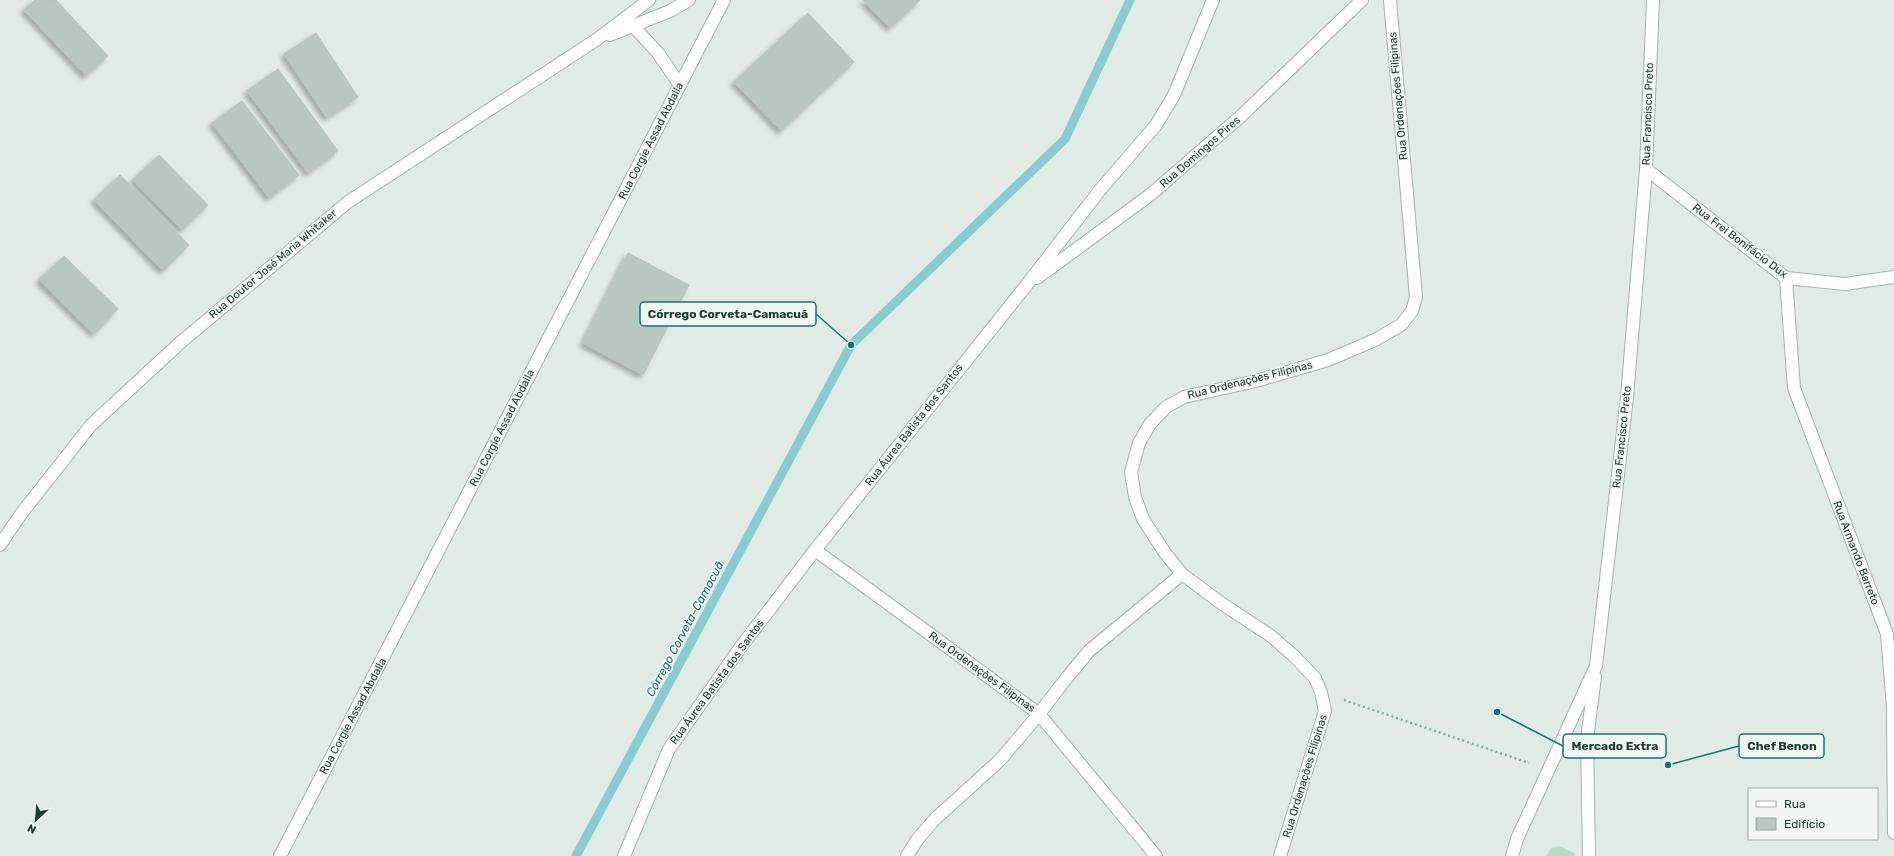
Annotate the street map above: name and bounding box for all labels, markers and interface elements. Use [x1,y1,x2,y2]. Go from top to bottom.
street label: Rua Ordenações Filipinas [1386,31,1410,161]
street label: Rua Francisco Preto [1640,62,1656,166]
street label: Rua Corgie Assad Abdalla [616,80,686,202]
street label: Rua Domingos Pires [1157,113,1243,190]
street label: Rua Frei Bonifácio Dux [1690,201,1790,281]
street label: Rua Doutor José Maria Whitaker [207,206,340,321]
callout: Córrego Corveta-Camacuã [640,302,816,326]
text: Córrego Corveta-Camacuã [648,307,808,321]
street label: Rua Ordenações Filipinas [1186,358,1314,402]
street label: Rua Áurea Batista dos Santos [862,361,966,489]
street label: Rua Corgie Assad Abdalla [467,367,537,489]
street label: Rua Francisco Preto [1610,385,1634,489]
street label: Rua Armando Barreto [1830,499,1882,607]
water label: Córrego Corveta-Camacuã [643,559,727,699]
street label: Rua Áurea Batista dos Santos [667,617,767,747]
street label: Rua Ordenações Filipinas [926,629,1038,715]
street label: Rua Corgie Assad Abdalla [317,656,389,776]
street label: Rua Ordenações Filipinas [1280,712,1330,839]
callout: Mercado Extra [1563,734,1666,758]
callout: Chef Benon [1739,734,1824,758]
text: Mercado Extra [1572,739,1658,753]
text: Chef Benon [1747,739,1817,753]
legend [1748,788,1878,840]
text: Rua [1784,797,1806,811]
north arrow [16,800,56,840]
text: Edifício [1784,817,1825,831]
text: N [25,821,38,836]

